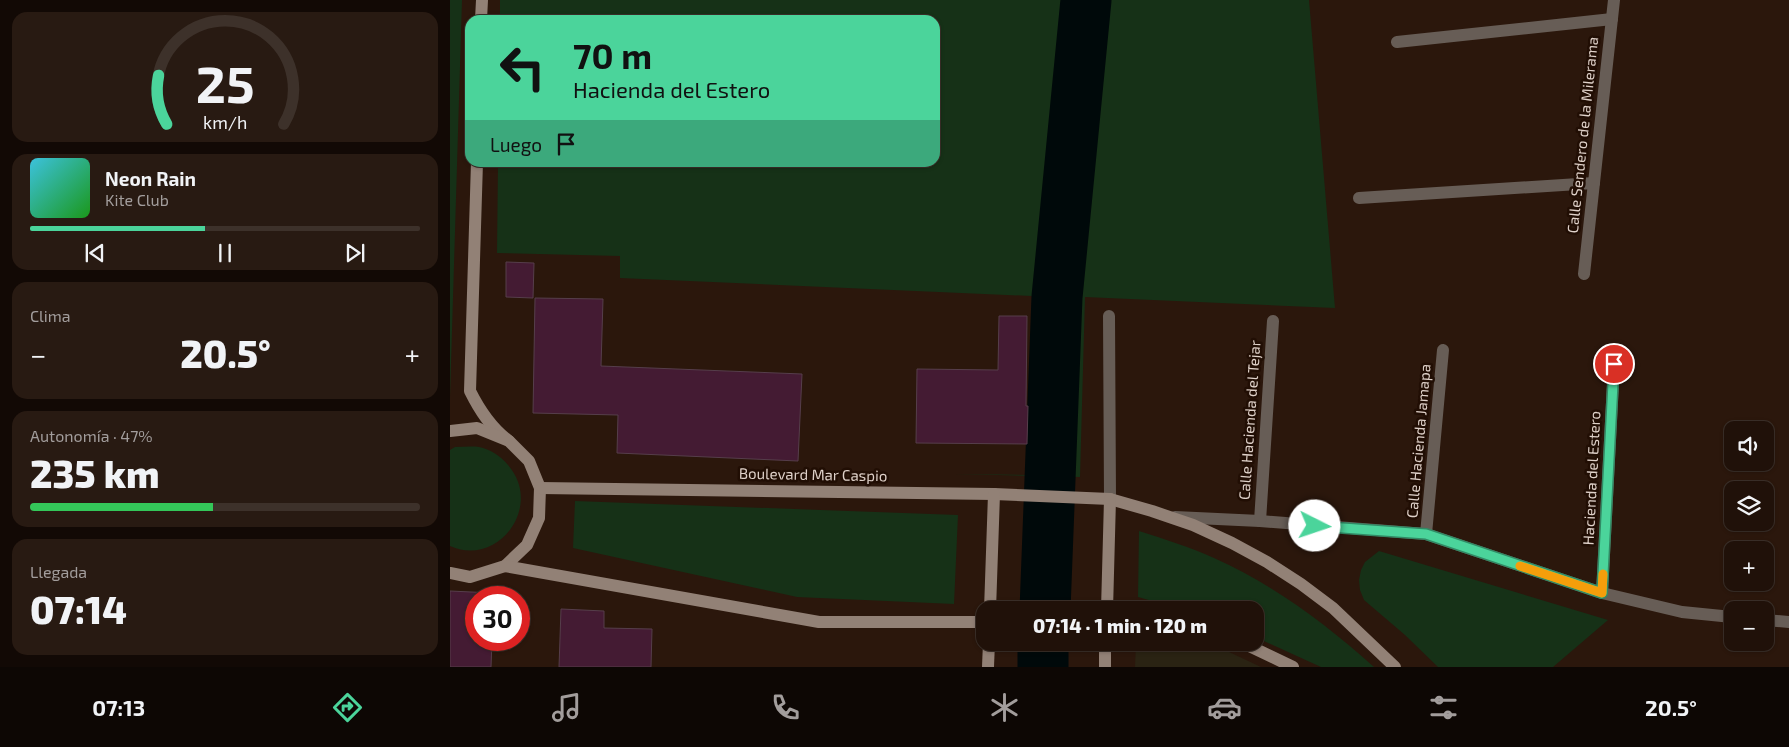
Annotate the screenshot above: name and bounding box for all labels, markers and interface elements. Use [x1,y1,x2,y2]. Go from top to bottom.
text: 70 m [573,34,652,76]
icon: left [490,35,555,100]
street label: Calle Sendero de la Milerama [1563,36,1601,234]
text: 25 [196,51,254,113]
text: Hacienda del Estero [573,76,770,102]
text: km/h [203,111,247,133]
icon: arrive [552,130,580,158]
text: Luego [490,133,542,156]
text: Neon Rain [105,167,196,190]
text: Kite Club [105,190,169,209]
icon: previous [81,239,109,267]
icon: pause [211,239,239,267]
icon: next [341,239,369,267]
text: Clima [30,306,71,325]
text: 20.5° [180,330,271,376]
text: − [30,337,46,371]
text: + [405,337,420,371]
street label: Calle Hacienda del Tejar [1234,339,1265,501]
pin [1593,343,1635,385]
icon: arrive [1600,350,1628,378]
street label: Calle Hacienda Jamapa [1402,363,1434,519]
street label: Hacienda del Estero [1578,410,1604,546]
map controls [1724,421,1774,651]
button: sound [1724,421,1774,471]
text: Autonomía · 47% [30,426,153,445]
text: 235 km [30,450,159,496]
street label: Boulevard Mar Caspio [739,464,887,484]
button: layers [1724,481,1774,531]
position arrow [1288,499,1340,551]
button: + [1724,541,1774,591]
text: Llegada [30,562,87,581]
text: 07:14 [30,586,127,632]
speed limit sign: 30 [465,586,530,651]
button: − [1724,601,1774,651]
text: 07:14 · 1 min · 120 m [1033,614,1207,637]
icon: directions [330,690,365,725]
icon: music [549,690,584,725]
icon: phone [768,690,803,725]
icon: climate [987,690,1022,725]
icon: car [1207,690,1242,725]
icon: filters [1426,690,1461,725]
text: 07:13 [92,694,145,720]
text: 20.5° [1645,694,1697,720]

